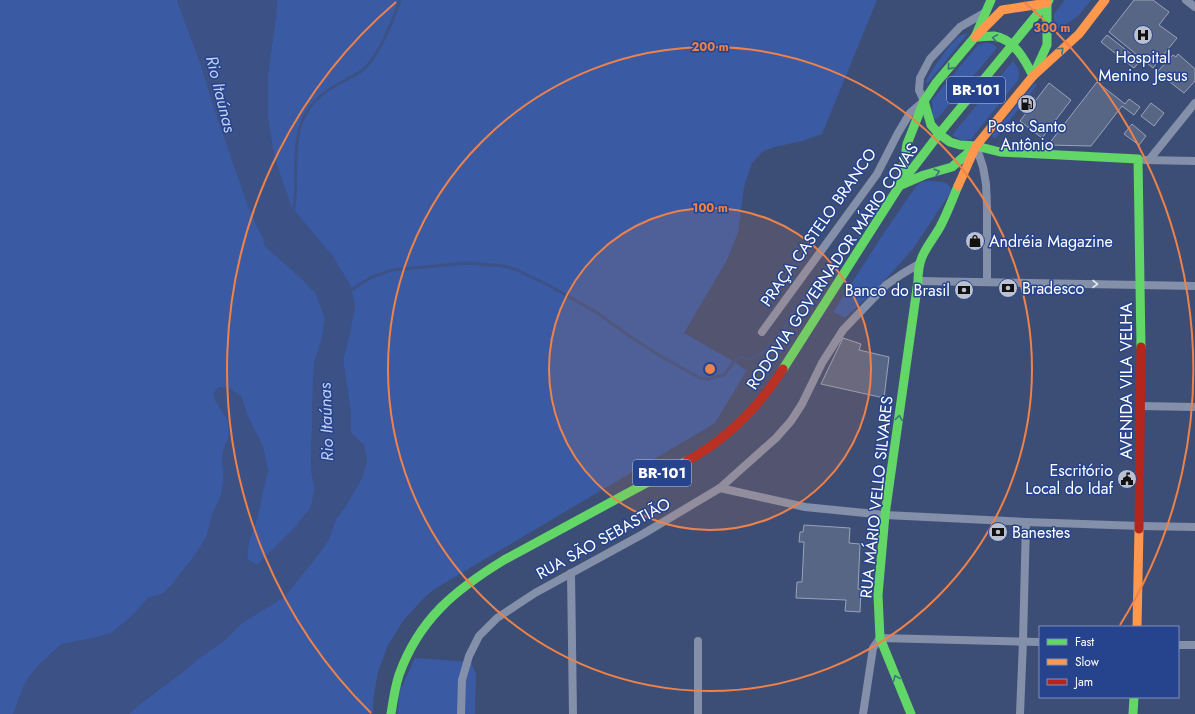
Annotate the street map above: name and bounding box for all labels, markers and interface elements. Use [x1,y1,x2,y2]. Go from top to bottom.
text: 300 m [1034,19,1071,37]
hospital icon: Hospital Menino Jesus [1132,24,1154,46]
one-way arrow [992,34,998,43]
text: 200 m [691,38,729,56]
place label: Hospital Menino Jesus [1098,46,1188,87]
one-way arrow [1056,47,1064,54]
water label: Rio Itaúnas [200,53,242,135]
one-way arrow [947,62,954,69]
road number: BR-101 [947,77,1005,103]
fuel station icon: Posto Santo Antônio [1016,93,1038,115]
place label: Posto Santo Antônio [988,115,1066,156]
street label: RODOVIA GOVERNADOR MÁRIO COVAS [741,138,924,394]
street label: PRAÇA CASTELO BRANCO [755,143,882,311]
one-way arrow [933,168,940,177]
text: 100 m [692,199,728,217]
shop icon: Andréia Magazine [964,230,986,252]
place label: Andréia Magazine [989,230,1113,253]
bank icon: Bradesco [997,277,1019,299]
place label: Bradesco [1022,277,1085,300]
place label: Banco do Brasil [845,279,950,302]
bank icon: Banco do Brasil [953,279,975,301]
one-way arrow [1093,280,1099,288]
street label: AVENIDA VILA VELHA [1115,302,1138,459]
centre of rings [703,362,717,376]
water label: Rio Itaúnas [313,382,339,462]
street label: RUA MÁRIO VELLO SILVARES [854,395,899,599]
one-way arrow [894,415,903,421]
place label: Escritório Local do Idaf [1025,459,1113,500]
road number: BR-101 [633,460,691,486]
public building icon: Escritório Local do Idaf [1116,468,1138,490]
street label: RUA SÃO SEBASTIÃO [532,492,675,585]
bank icon: Banestes [987,521,1009,543]
place label: Banestes [1012,521,1070,544]
legend [1039,626,1179,698]
text: Fast [1075,633,1094,651]
text: Slow [1075,653,1100,671]
text: Jam [1073,673,1093,691]
one-way arrow [893,674,901,682]

